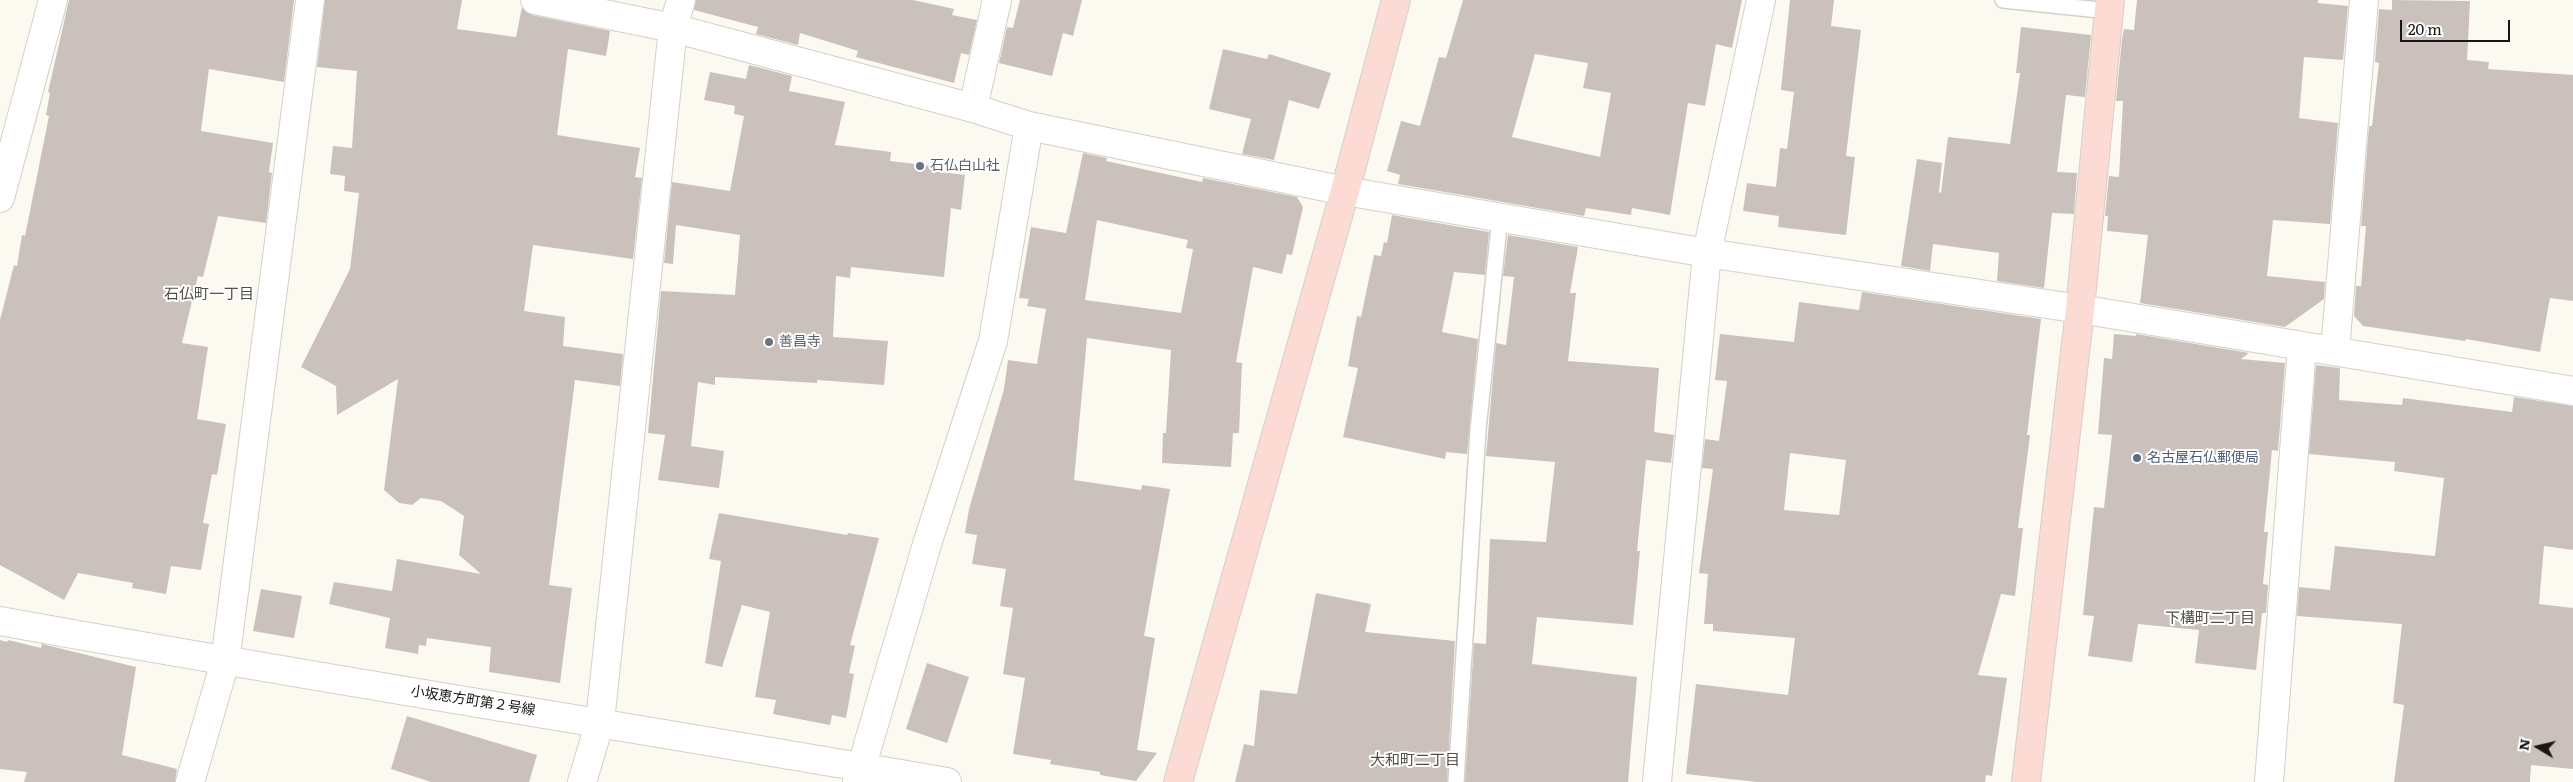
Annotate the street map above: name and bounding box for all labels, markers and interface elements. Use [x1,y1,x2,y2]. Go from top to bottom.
scale bar [2403,10,2513,42]
text: 20 m [2408,17,2442,40]
place label: 石仏白山社 [930,158,1000,174]
marker: 石仏白山社 [914,160,926,172]
district label: 石仏町一丁目 [164,286,254,304]
place label: 善昌寺 [779,334,821,350]
marker: 善昌寺 [763,336,775,348]
place label: 名古屋石仏郵便局 [2147,450,2259,466]
marker: 名古屋石仏郵便局 [2131,452,2143,464]
district label: 下構町二丁目 [2165,610,2255,628]
street label: 小坂恵方町第２号線 [409,683,537,719]
north arrow [2513,722,2563,772]
text: N [2512,737,2534,752]
district label: 大和町二丁目 [1370,752,1460,770]

